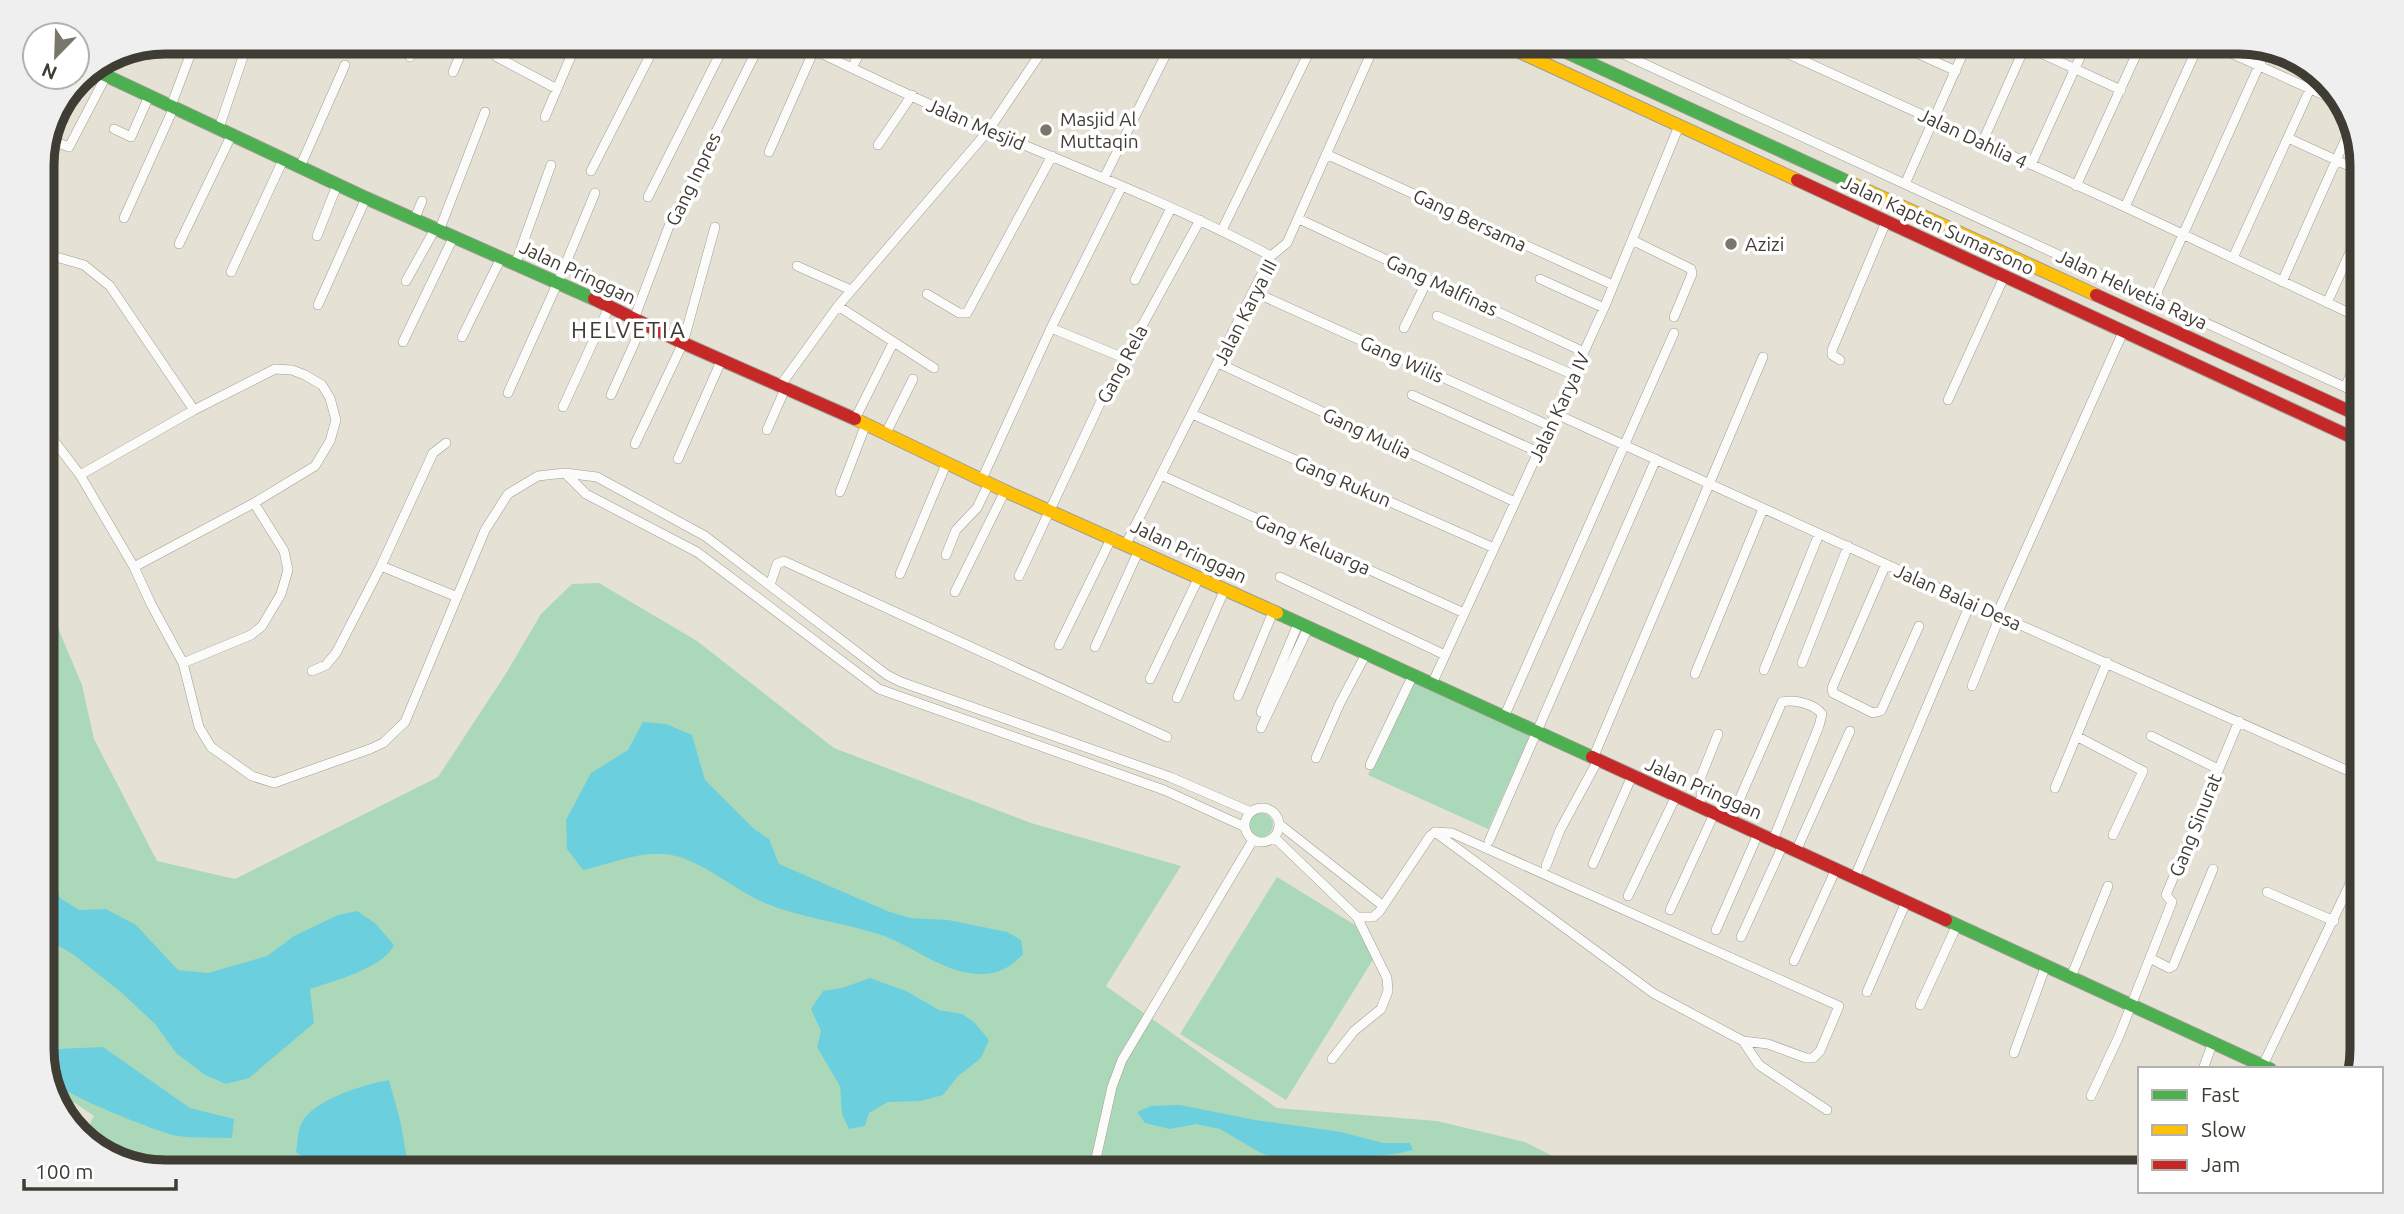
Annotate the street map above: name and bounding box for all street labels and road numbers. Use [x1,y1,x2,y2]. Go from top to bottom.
street label: Jalan Mesjid [924,93,1028,155]
street label: Jalan Dahlia 4 [1915,103,2031,173]
street label: Gang Inpres [661,129,725,229]
street label: Jalan Kapten Sumarsono [1838,171,2038,279]
street label: Gang Bersama [1410,184,1530,256]
street label: Jalan Pringgan [516,235,640,309]
street label: Jalan Helvetia Raya [2053,244,2211,334]
street label: Gang Malfinas [1383,250,1501,320]
street label: Jalan Karya III [1209,255,1281,369]
street label: Gang Rela [1092,321,1152,407]
street label: Gang Wilis [1357,331,1447,387]
street label: Jalan Karya IV [1524,349,1594,465]
street label: Gang Mulia [1319,403,1415,463]
street label: Gang Rukun [1292,451,1394,511]
street label: Gang Keluarga [1252,509,1374,579]
street label: Jalan Pringgan [1127,514,1251,588]
street label: Jalan Balai Desa [1891,559,2025,635]
street label: Jalan Pringgan [1642,752,1766,824]
street label: Gang Sinurat [2164,770,2226,880]

